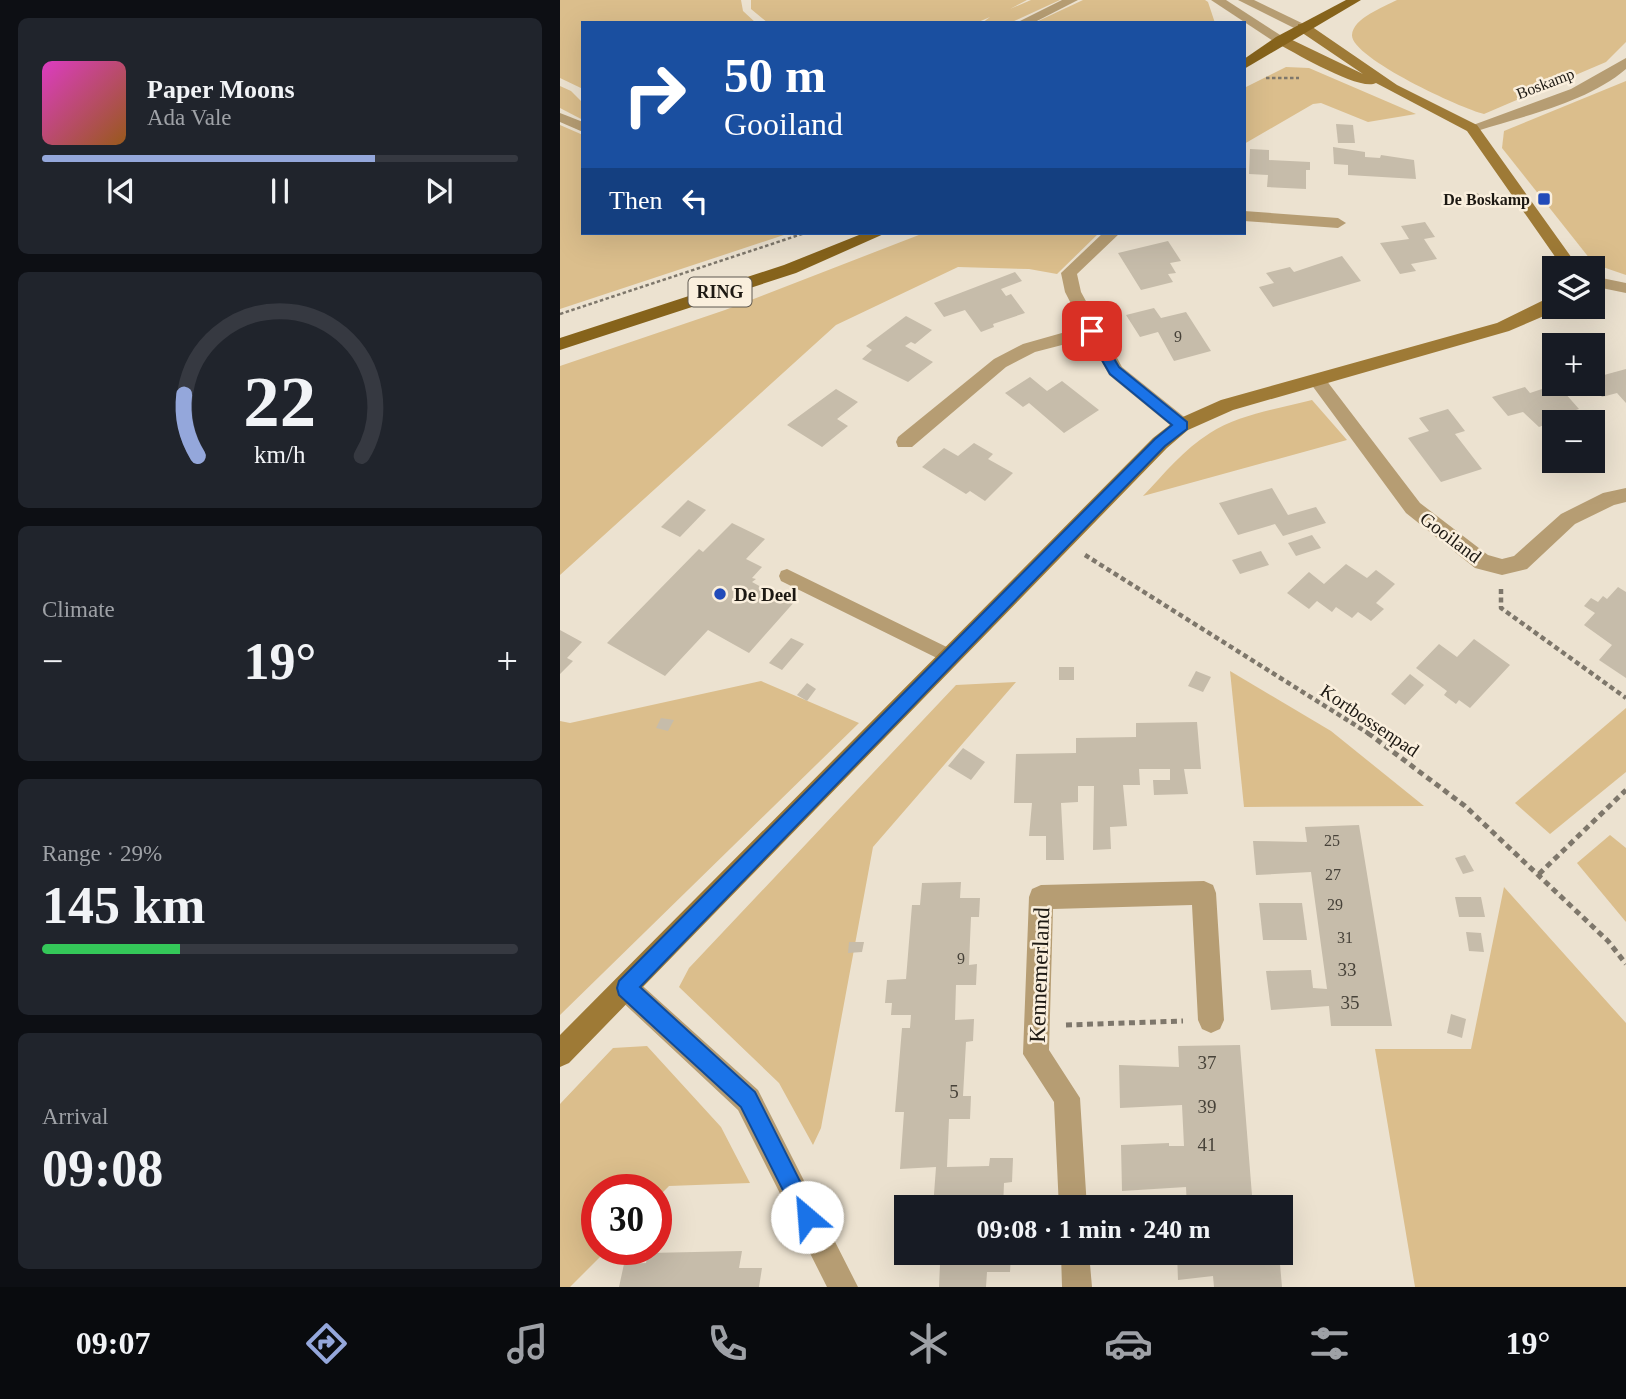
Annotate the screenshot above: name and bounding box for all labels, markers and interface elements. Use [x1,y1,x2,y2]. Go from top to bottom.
text: 50 m [724,48,826,103]
icon: right [609,49,700,140]
street label: Boskamp [1514,65,1577,103]
text: Paper Moons [147,75,295,104]
text: Ada Vale [147,105,232,130]
text: Gooiland [724,106,843,142]
icon: previous [102,172,140,210]
icon: pause [261,172,299,210]
icon: next [420,172,458,210]
icon: left [676,182,714,220]
text: Then [609,186,662,215]
place label: De Boskamp [1443,191,1530,209]
marker: De Boskamp [1536,191,1552,207]
map controls [1542,256,1605,473]
button: layers [1542,256,1605,319]
road number: RING [688,278,752,306]
pin [1062,301,1122,361]
icon: arrive [1073,312,1111,350]
house number: 9 [1174,328,1182,345]
button: + [1542,333,1605,396]
text: 22 [244,361,316,442]
button: − [1542,410,1605,473]
text: km/h [254,440,306,467]
street label: Gooiland [1416,508,1486,567]
place label: De Deel [734,584,797,605]
marker: De Deel [712,586,728,602]
text: Climate [42,597,115,622]
text: 19° [244,633,316,690]
text: − [42,640,63,682]
text: + [497,640,518,682]
street label: Kortbossenpad [1317,680,1423,761]
house number: 25 [1324,832,1340,849]
text: Range · 29% [42,841,162,866]
house number: 27 [1325,866,1341,883]
text: 145 km [42,877,205,934]
house number: 29 [1327,896,1343,913]
street label: Kennemerland [1025,906,1054,1043]
house number: 31 [1337,929,1353,946]
house number: 9 [957,950,965,967]
house number: 33 [1338,959,1357,980]
house number: 35 [1341,992,1360,1013]
house number: 37 [1198,1052,1217,1073]
house number: 5 [949,1081,959,1102]
house number: 39 [1198,1096,1217,1117]
text: Arrival [42,1104,108,1129]
house number: 41 [1198,1134,1217,1155]
text: 09:08 [42,1140,163,1197]
speed limit sign: 30 [581,1174,672,1265]
position arrow [770,1180,844,1254]
text: 09:08 · 1 min · 240 m [977,1215,1211,1244]
icon: directions [302,1319,351,1368]
icon: music [503,1319,552,1368]
icon: phone [703,1319,752,1368]
icon: climate [904,1319,953,1368]
icon: car [1104,1319,1153,1368]
icon: filters [1305,1319,1354,1368]
text: 09:07 [76,1325,150,1361]
text: 19° [1505,1325,1550,1361]

